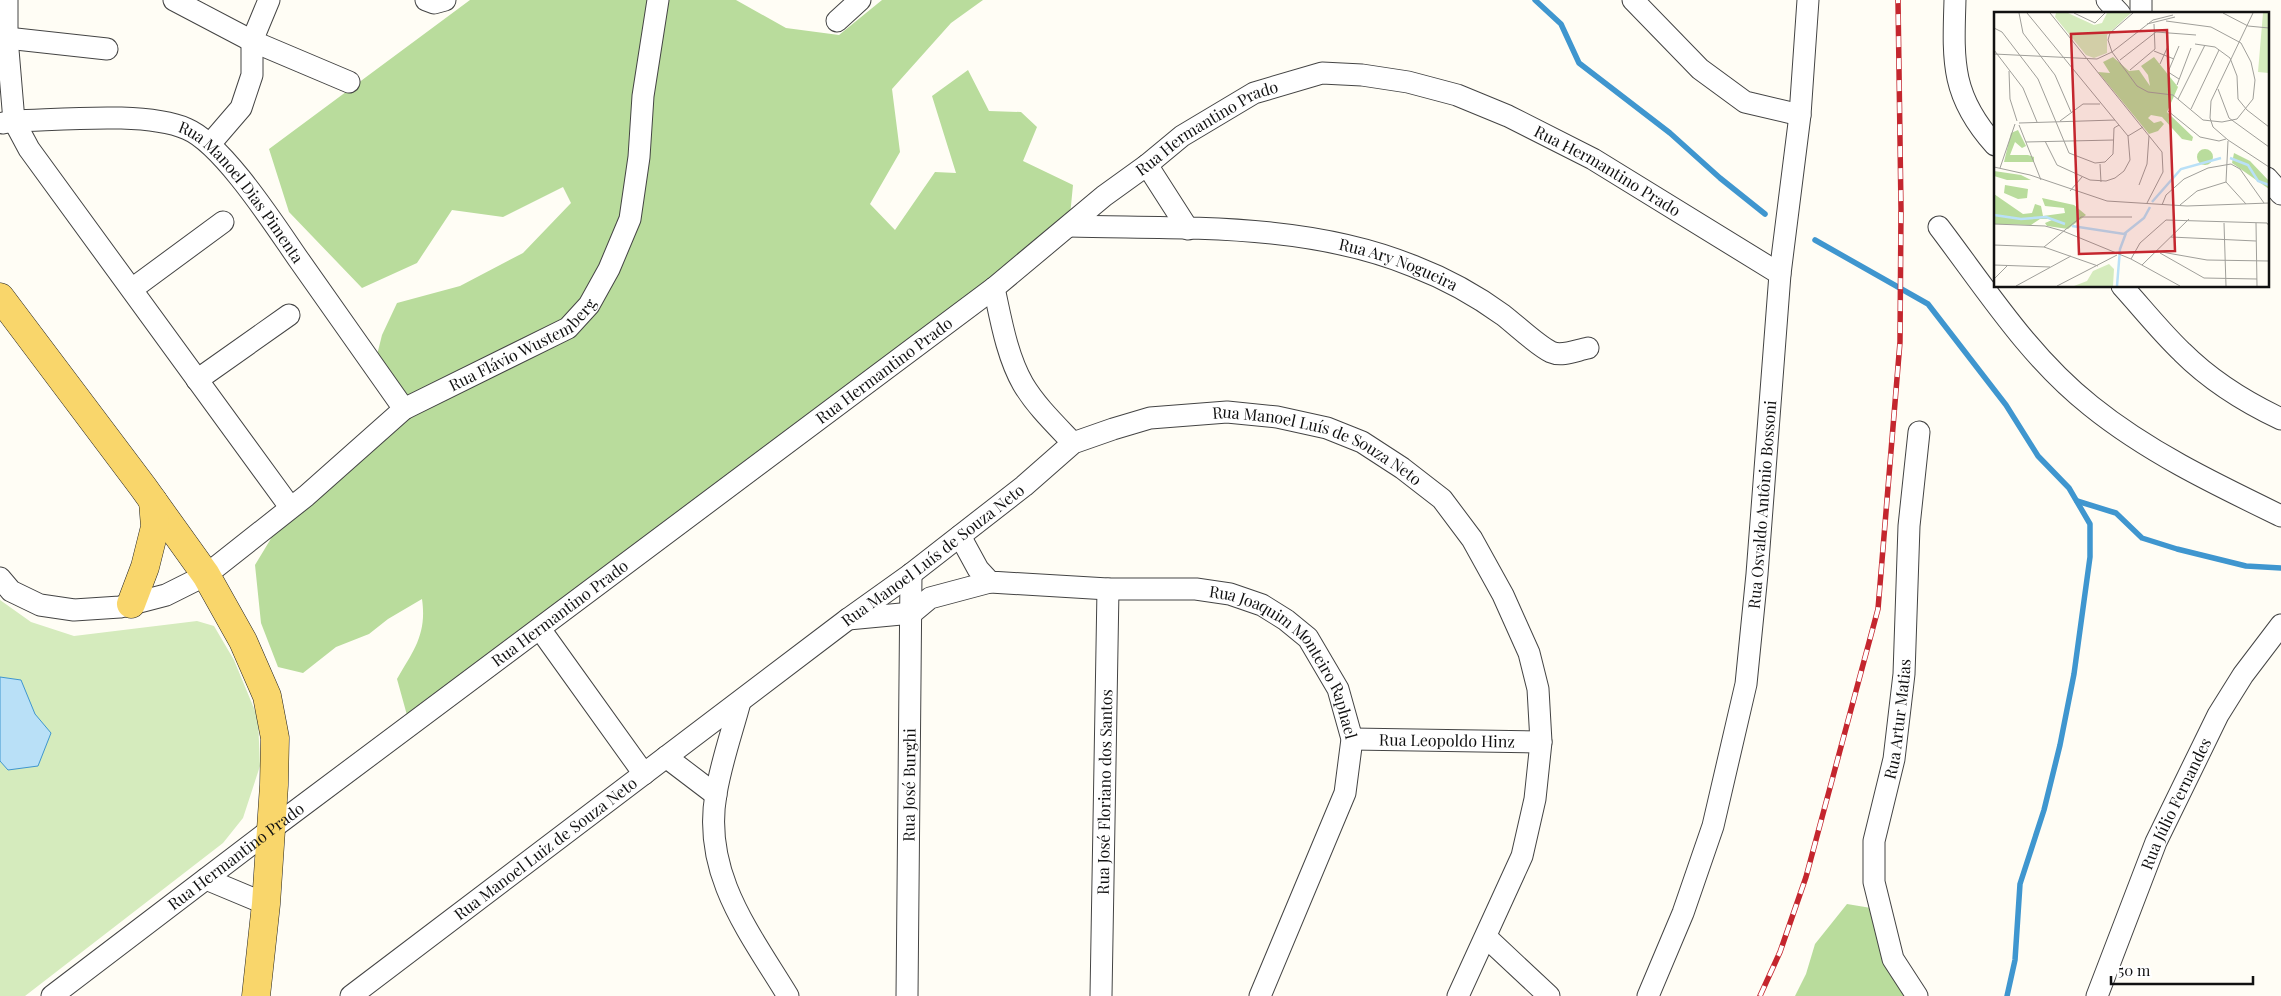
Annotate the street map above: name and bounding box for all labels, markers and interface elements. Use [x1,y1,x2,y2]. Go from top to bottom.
inset map [1994,12,2268,288]
street label: Rua Hermantino Prado [1131,75,1281,180]
street label: Rua Manoel Dias Pimenta [176,116,309,267]
street label: Rua Hermantino Prado [1531,120,1685,221]
street label: Rua Ary Nogueira [1337,233,1462,295]
street label: Rua Flávio Wustemberg [445,294,601,395]
street label: Rua Hermantino Prado [811,312,956,428]
street label: Rua Osvaldo Antônio Bossoni [1743,399,1780,610]
street label: Rua Manoel Luís de Souza Neto [1211,401,1427,490]
street label: Rua Manoel Luís de Souza Neto [837,479,1028,630]
street label: Rua Hermantino Prado [487,555,632,671]
street label: Rua Joaquim Monteiro Raphael [1208,580,1363,742]
street label: Rua Artur Matias [1878,658,1915,781]
street label: Rua José Floriano dos Santos [1092,689,1116,895]
street label: Rua José Burghi [897,728,920,842]
street label: Rua Leopoldo Hinz [1379,728,1516,752]
street label: Rua Júlio Fernandes [2135,734,2215,872]
street label: Rua Manoel Luiz de Souza Neto [449,772,641,924]
street label: Rua Hermantino Prado [163,797,308,914]
scale bar [2111,954,2254,986]
text: 50 m [2118,960,2151,980]

